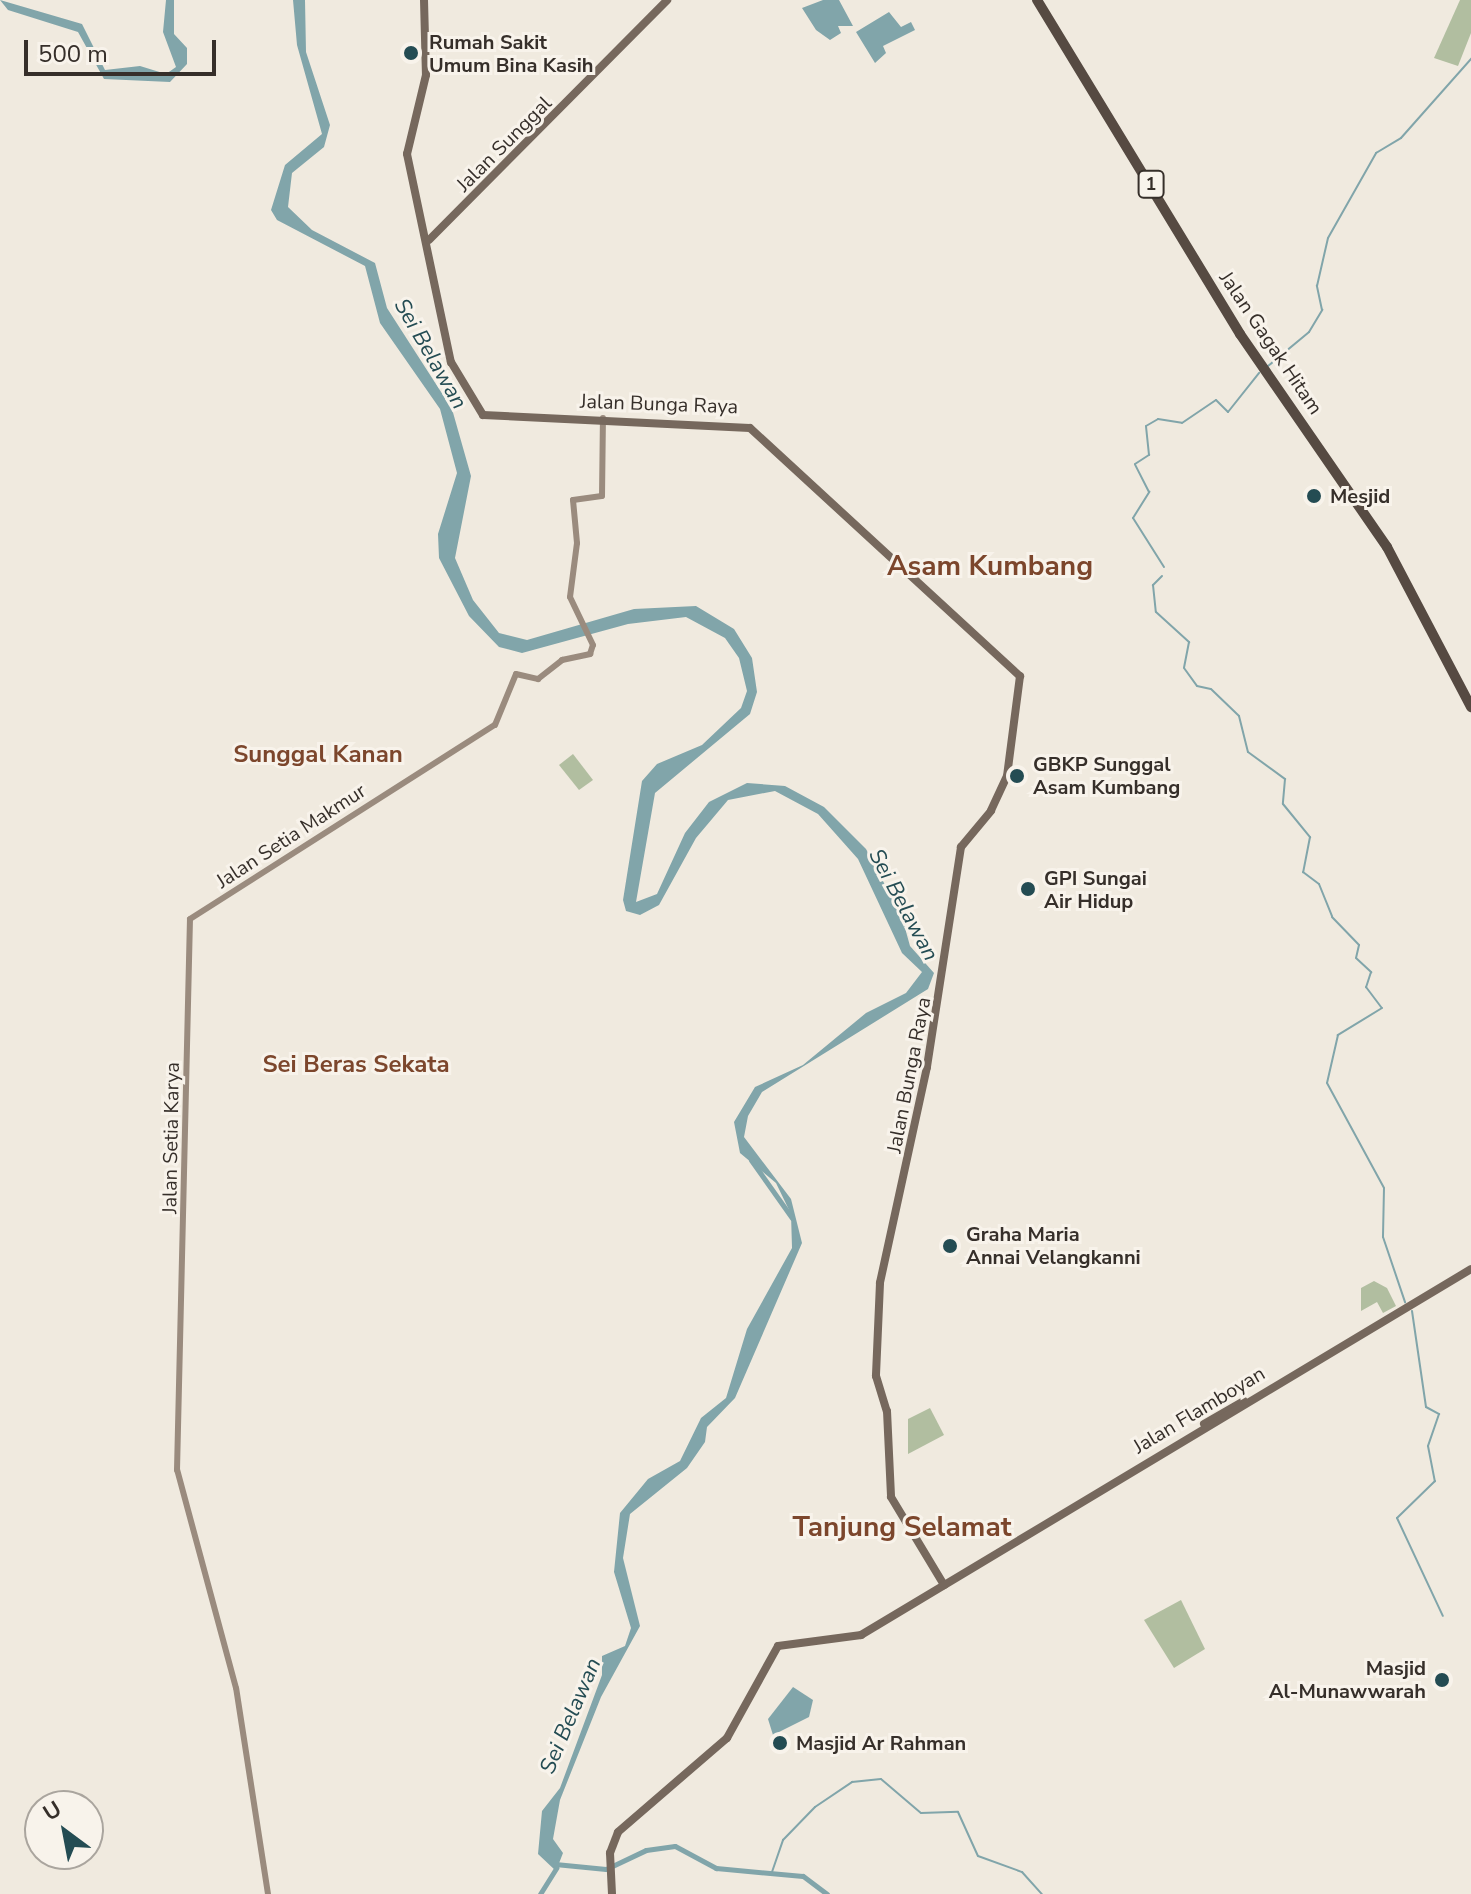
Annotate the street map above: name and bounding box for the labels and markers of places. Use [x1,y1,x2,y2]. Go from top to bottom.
place label: Rumah Sakit Umum Bina Kasih [429,30,593,77]
marker: Rumah Sakit Umum Bina Kasih [400,42,422,64]
place label: Mesjid [1330,484,1390,508]
marker: Mesjid [1305,487,1323,505]
place label: GBKP Sunggal Asam Kumbang [1033,752,1180,799]
marker: GBKP Sunggal Asam Kumbang [1008,767,1026,785]
place label: GPI Sungai Air Hidup [1044,866,1147,913]
marker: GPI Sungai Air Hidup [1019,880,1037,898]
place label: Graha Maria Annai Velangkanni [966,1222,1141,1269]
marker: Graha Maria Annai Velangkanni [941,1237,959,1255]
place label: Masjid Al-Munawwarah [1269,1656,1426,1703]
marker: Masjid Al-Munawwarah [1433,1671,1451,1689]
place label: Masjid Ar Rahman [796,1731,966,1755]
marker: Masjid Ar Rahman [771,1734,789,1752]

